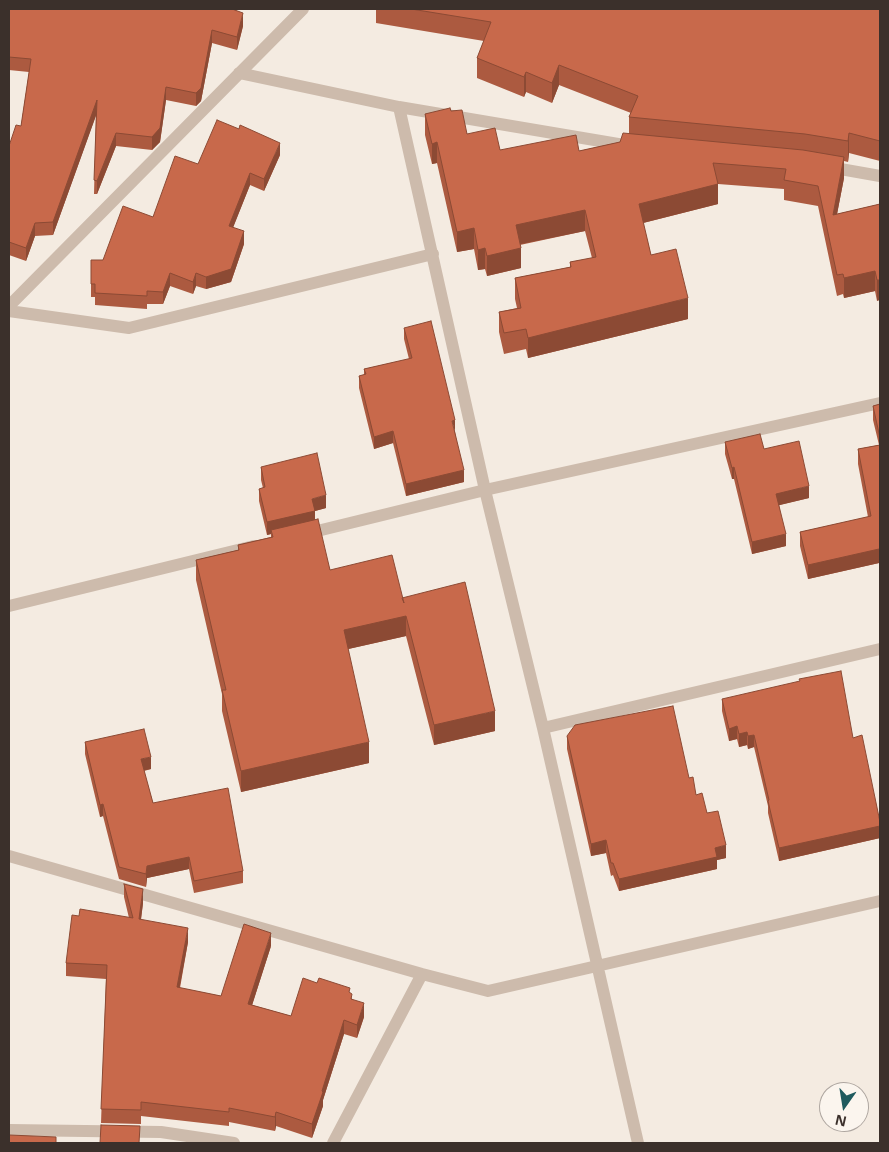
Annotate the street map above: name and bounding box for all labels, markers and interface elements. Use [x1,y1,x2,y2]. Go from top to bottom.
north arrow [819,1082,869,1132]
text: N [833,1111,848,1132]

